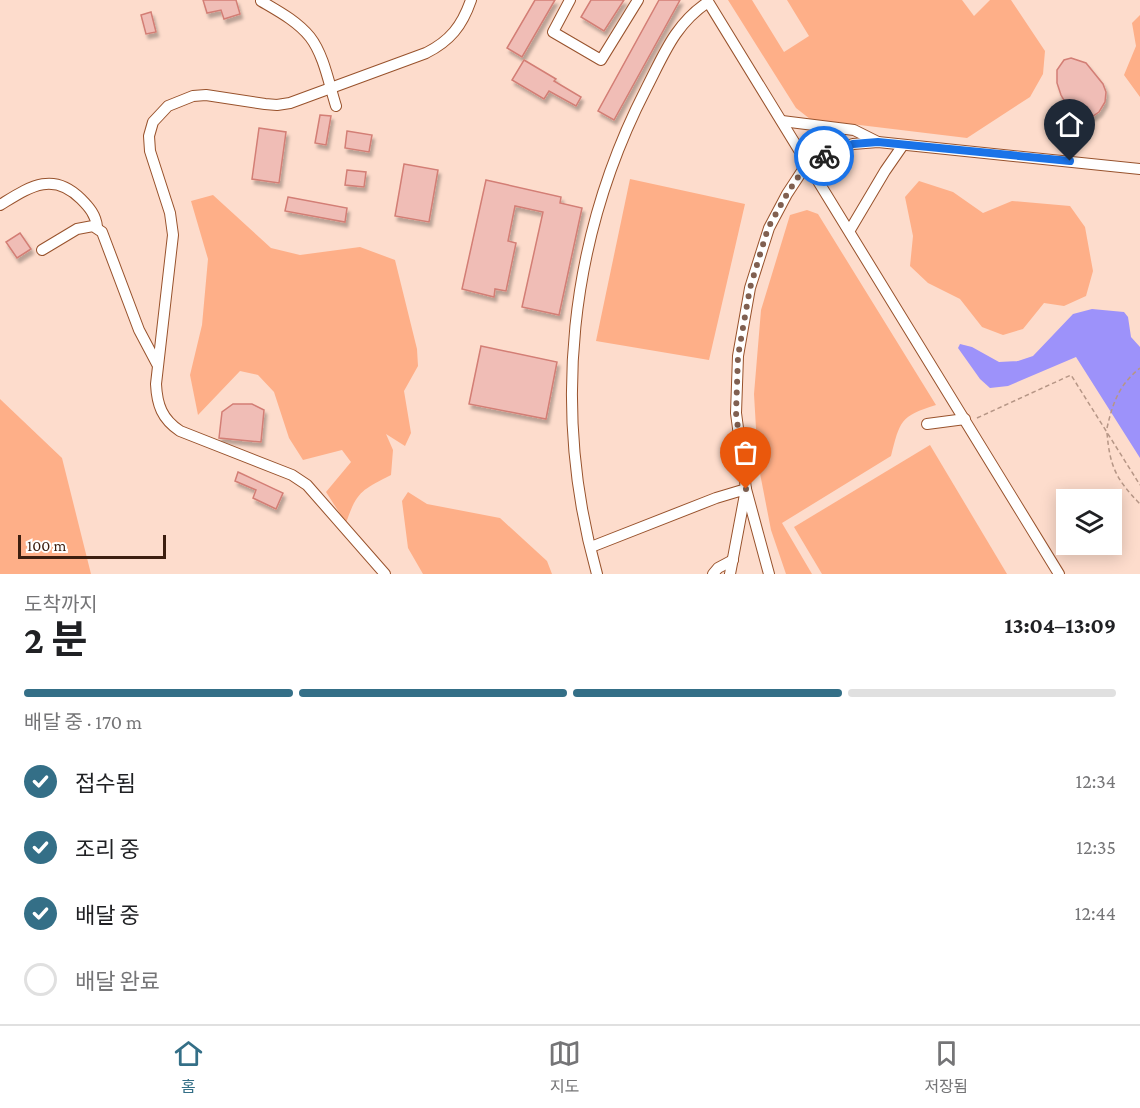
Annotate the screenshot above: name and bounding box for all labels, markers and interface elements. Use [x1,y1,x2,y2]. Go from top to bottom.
pin [1044,99,1095,161]
icon: home [1053,108,1086,141]
courier [794,126,854,186]
icon: bike [808,140,841,173]
pin [720,427,771,489]
icon: bag [729,436,762,469]
map controls [1056,489,1122,555]
button: layers [1056,489,1122,555]
scale bar [18,532,166,560]
text: 100 m [27,537,66,554]
text: 도착까지 [24,593,98,615]
text: 13:04–13:09 [1004,613,1116,638]
text: 2 분 [24,618,87,661]
text: 배달 중 · 170 m [24,711,142,733]
icon: check [24,765,57,798]
text: 12:34 [1076,770,1116,792]
text: 접수됨 [75,771,136,796]
icon: check [24,831,57,864]
text: 12:35 [1076,836,1116,858]
text: 조리 중 [75,837,140,862]
icon: check [24,897,57,930]
text: 12:44 [1075,902,1116,924]
text: 배달 중 [75,903,140,928]
text: 배달 완료 [75,969,160,994]
tab: 홈 [172,1037,205,1097]
tab: 지도 [548,1037,581,1097]
tab: 저장됨 [924,1037,968,1097]

